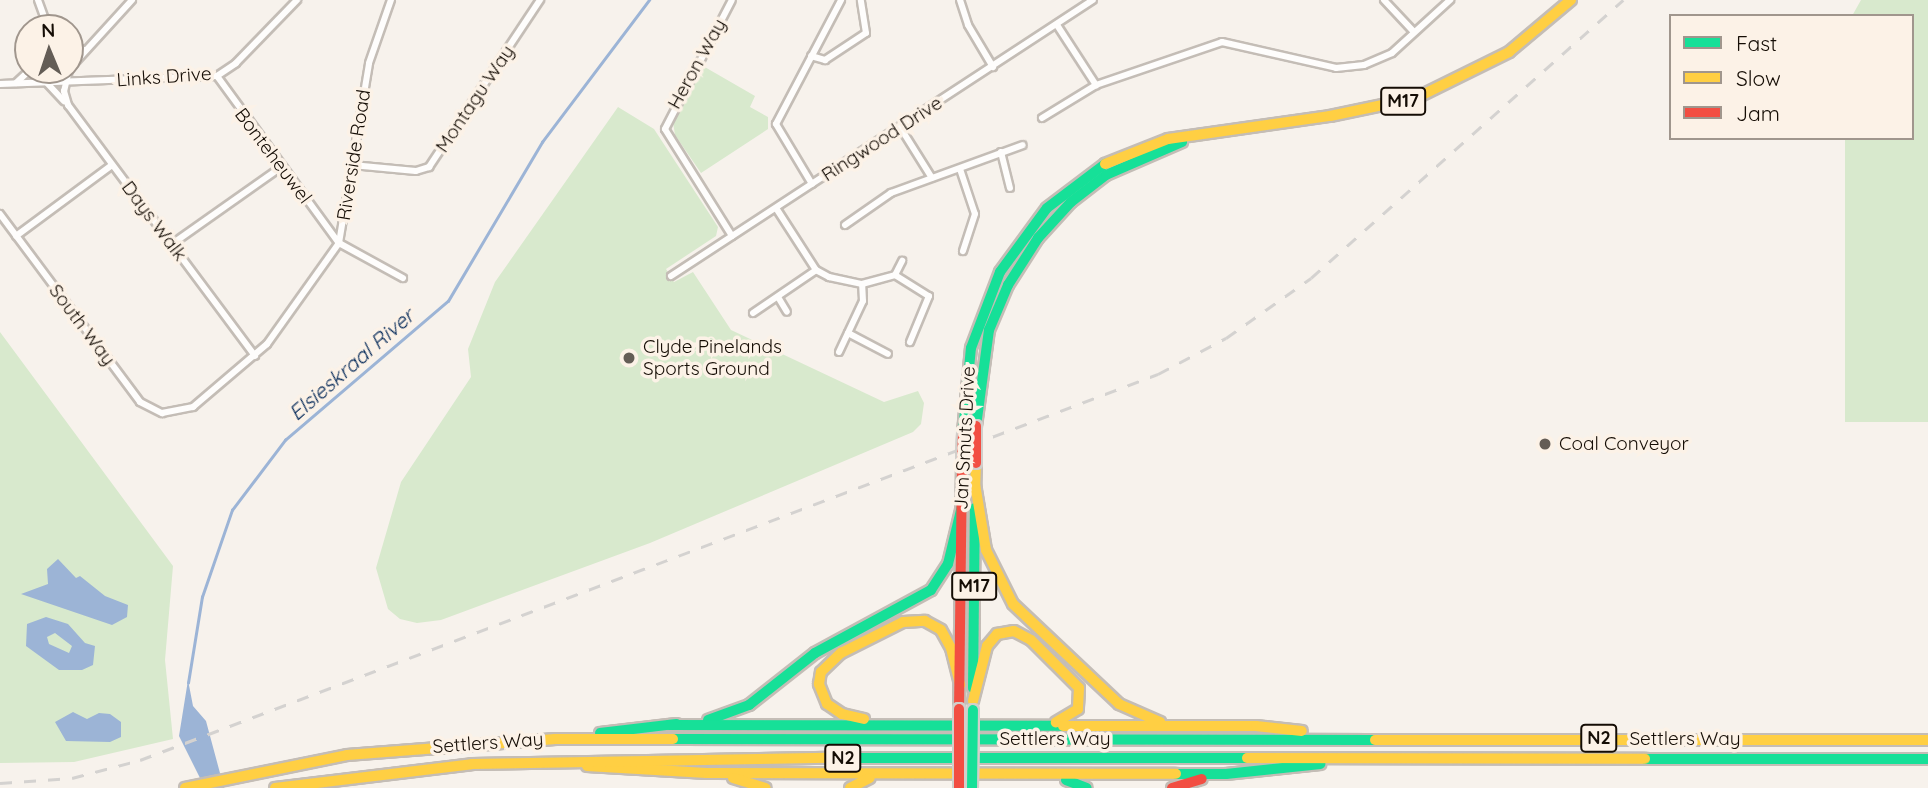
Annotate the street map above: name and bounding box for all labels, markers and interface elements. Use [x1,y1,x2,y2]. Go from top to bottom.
north arrow [14,14,84,84]
legend [1669,14,1914,140]
street label: Heron Way [663,15,731,113]
text: N [41,18,56,42]
text: Fast [1736,30,1777,56]
street label: Montagu Way [431,41,519,157]
street label: Links Drive [116,62,212,92]
text: Slow [1736,65,1781,91]
road number: M17 [1378,86,1428,116]
street label: Riverside Road [332,88,376,222]
street label: Ringwood Drive [817,92,947,186]
text: Jam [1736,100,1780,126]
street label: Bonteheuwel [230,104,316,208]
street label: Days Walk [117,177,191,265]
street label: South Way [44,280,120,370]
water label: Elsieskraal River [283,303,419,425]
place label: Clyde Pinelands Sports Ground [643,336,782,380]
marker: Clyde Pinelands Sports Ground [621,350,637,366]
street label: Jan Smuts Drive [950,365,980,511]
place label: Coal Conveyor [1559,433,1689,455]
marker: Coal Conveyor [1537,436,1553,452]
road number: M17 [950,572,998,600]
road number: N2 [1580,724,1618,752]
street label: Settlers Way [432,728,544,758]
street label: Settlers Way [999,728,1111,750]
street label: Settlers Way [1629,728,1741,750]
road number: N2 [824,744,862,772]

